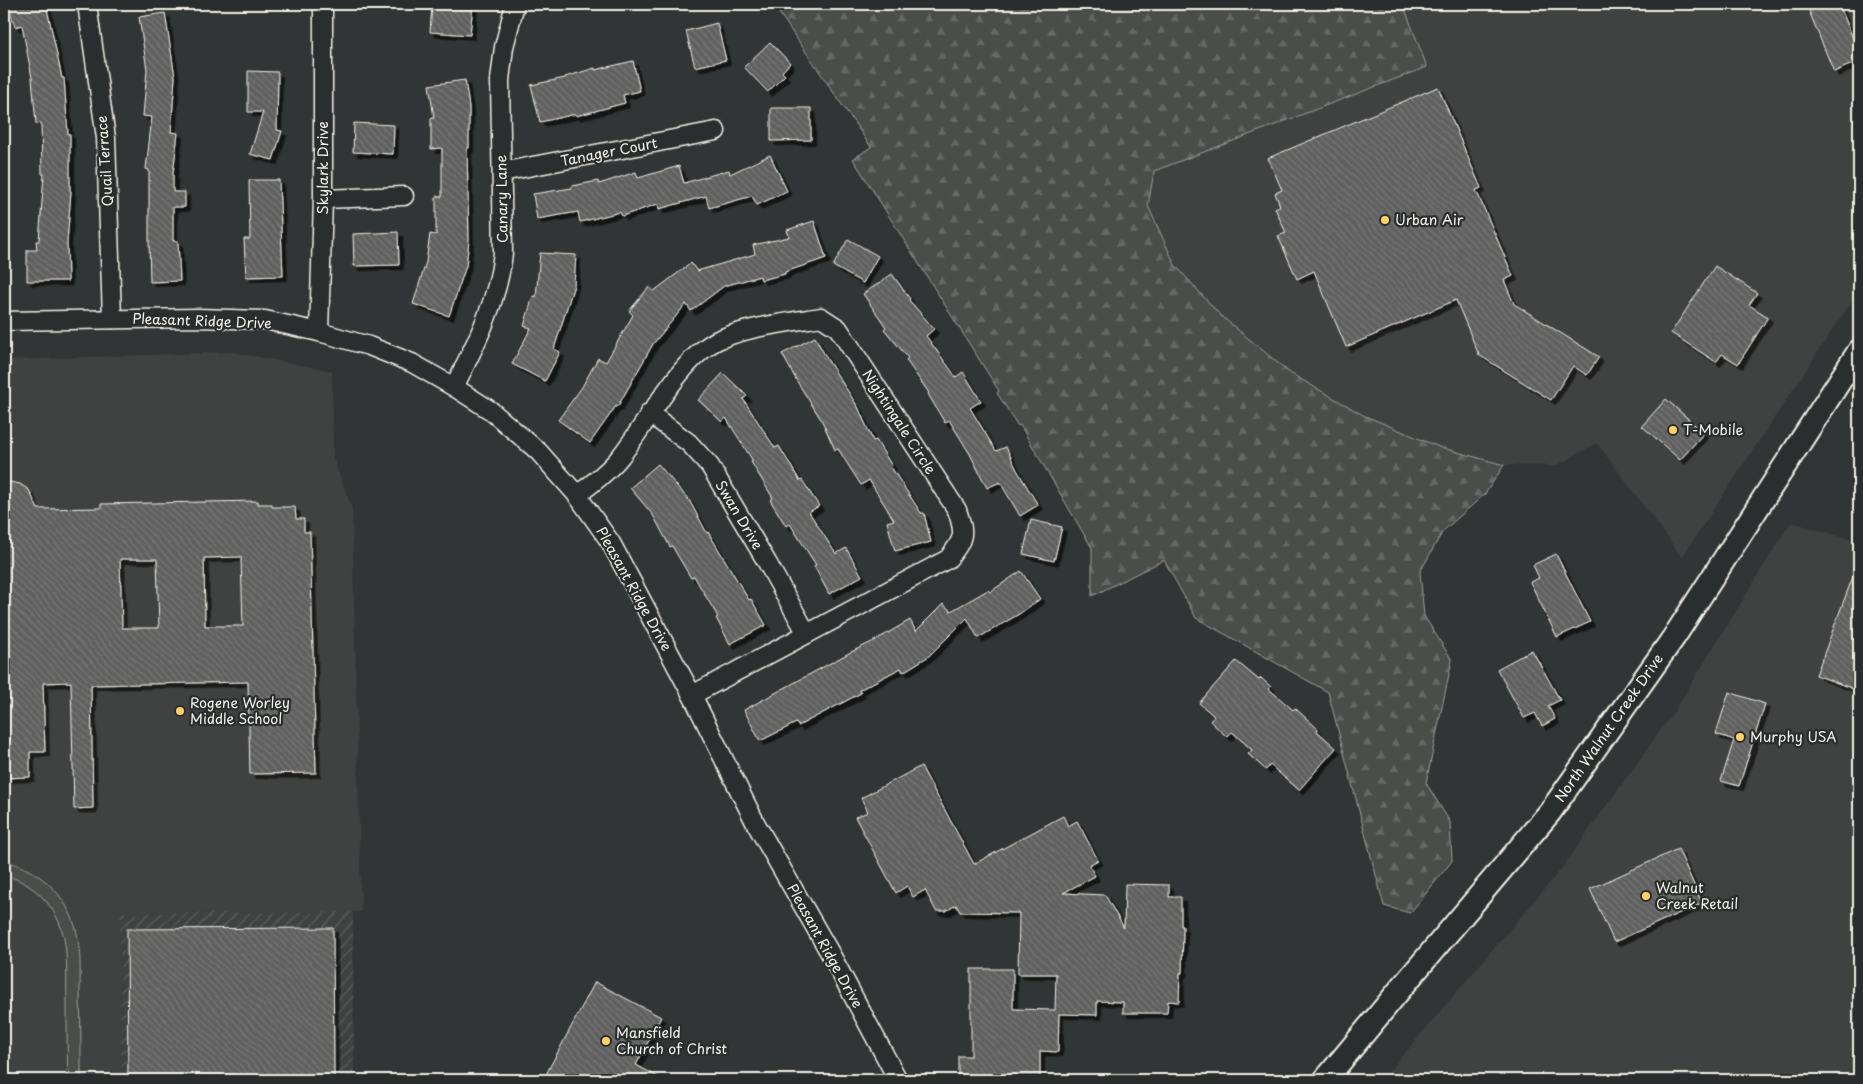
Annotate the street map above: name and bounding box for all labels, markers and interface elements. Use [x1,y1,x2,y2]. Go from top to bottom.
street label: Quail Terrace [91,115,118,207]
street label: Skylark Drive [312,121,333,215]
street label: Tanager Court [559,132,659,171]
street label: Canary Lane [490,154,513,243]
place label: Urban Air [1395,209,1464,230]
marker: Urban Air [1379,214,1391,226]
street label: Pleasant Ridge Drive [132,308,272,333]
street label: Nightingale Circle [858,365,941,479]
place label: T-Mobile [1683,419,1743,440]
marker: T-Mobile [1667,424,1679,436]
street label: Swan Drive [710,476,768,553]
street label: Pleasant Ridge Drive [591,523,677,655]
street label: North Walnut Creek Drive [1549,649,1668,806]
place label: Rogene Worley Middle School [190,692,290,729]
marker: Rogene Worley Middle School [174,705,186,717]
place label: Murphy USA [1750,726,1837,747]
marker: Murphy USA [1734,731,1746,743]
place label: Walnut Creek Retail [1656,877,1738,914]
street label: Pleasant Ridge Drive [782,880,868,1012]
marker: Walnut Creek Retail [1640,890,1652,902]
place label: Mansfield Church of Christ [616,1022,728,1059]
marker: Mansfield Church of Christ [600,1035,612,1047]

